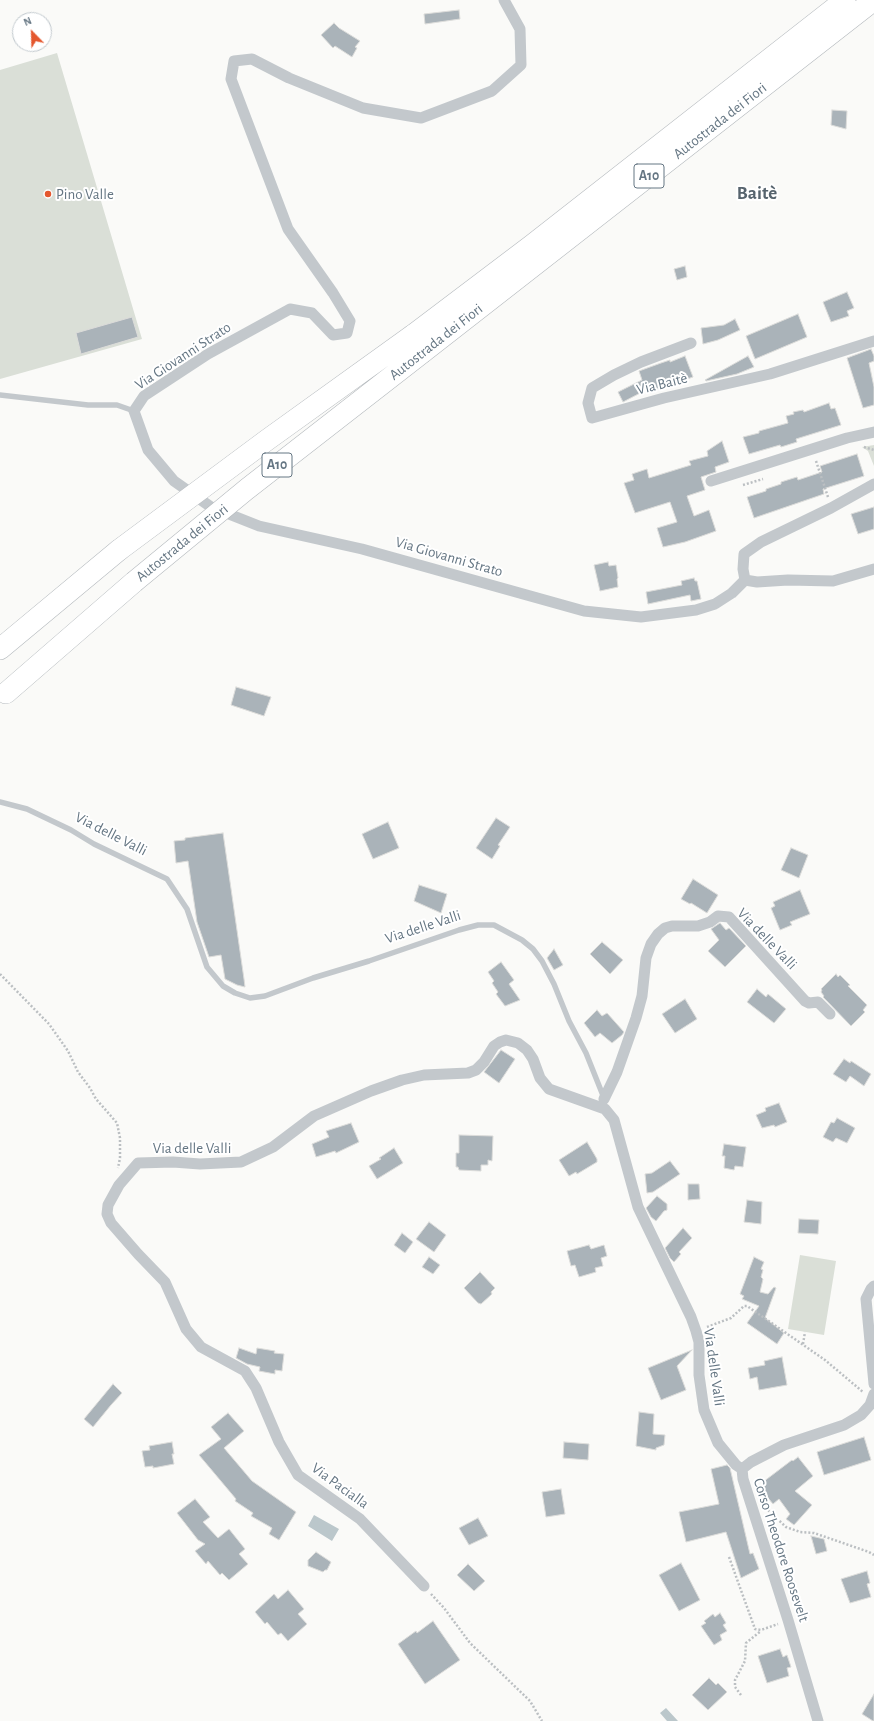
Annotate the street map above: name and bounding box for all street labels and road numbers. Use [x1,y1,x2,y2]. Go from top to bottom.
street label: Autostrada dei Fiori [670,79,770,163]
road number: A10 [634,164,664,188]
street label: Autostrada dei Fiori [386,300,486,384]
street label: Via Giovanni Strato [132,318,234,394]
street label: Via Baitè [635,369,689,399]
road number: A10 [262,453,292,477]
street label: Autostrada dei Fiori [132,500,232,586]
street label: Via Giovanni Strato [393,533,505,581]
street label: Via delle Valli [72,808,150,860]
street label: Via delle Valli [733,904,801,974]
street label: Via delle Valli [383,906,463,948]
street label: Via delle Valli [153,1139,231,1157]
street label: Via delle Valli [700,1327,728,1407]
street label: Via Pacialla [308,1459,372,1513]
street label: Corso Theodore Roosevelt [749,1476,813,1624]

